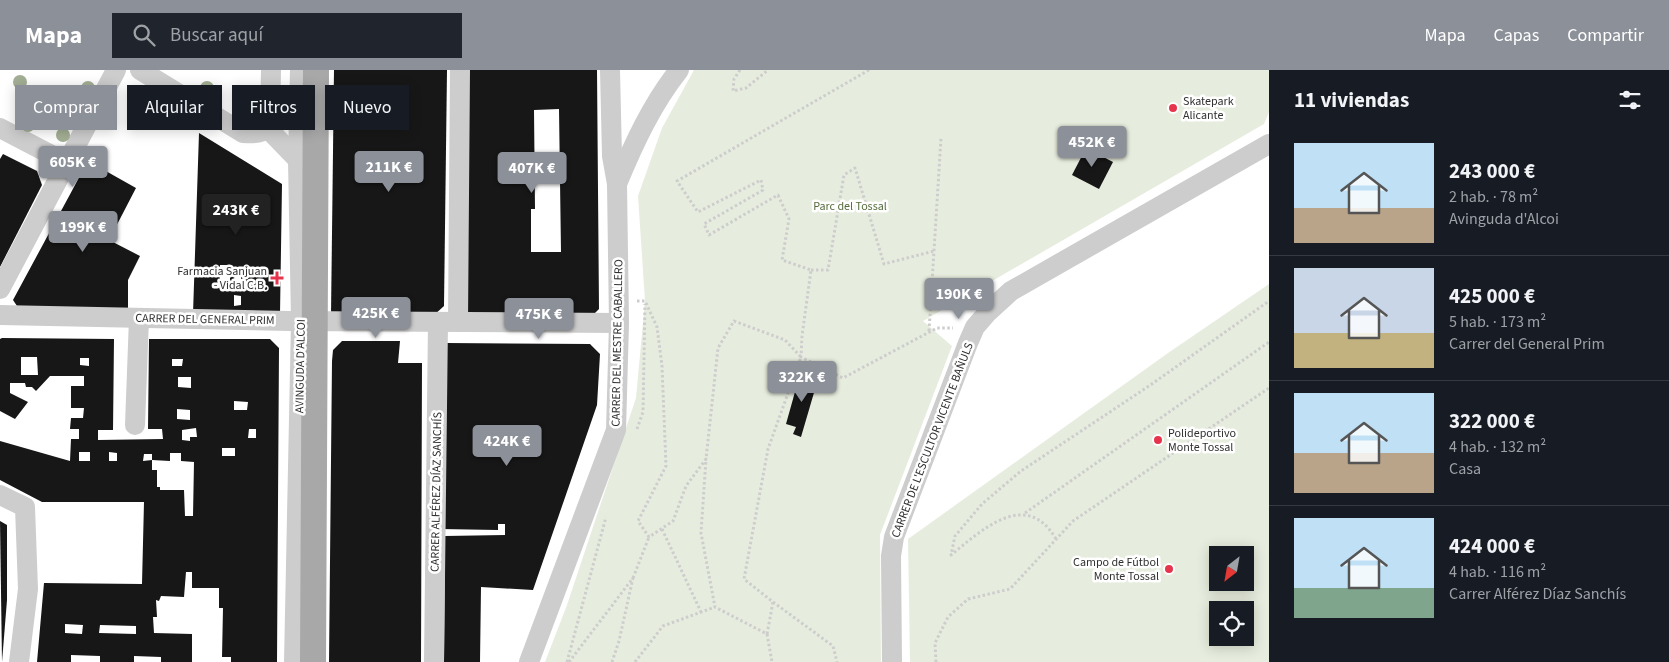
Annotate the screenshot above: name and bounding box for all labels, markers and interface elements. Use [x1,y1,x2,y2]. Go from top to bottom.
search box [112,13,462,58]
text: Mapa [25,18,82,53]
icon: search [130,21,158,49]
text: Buscar aquí [170,22,263,49]
text: Mapa [1425,23,1466,48]
text: Capas [1494,23,1539,48]
text: Compartir [1567,23,1644,48]
chip: Comprar [15,85,117,130]
chip: Alquilar [127,85,222,130]
chip: Filtros [232,85,315,130]
chip: Nuevo [325,85,409,130]
text: 11 viviendas [1294,85,1409,115]
icon: filters [1616,86,1644,114]
place label: Skatepark Alicante [1183,93,1234,124]
marker: Skatepark Alicante [1167,102,1179,114]
pin: 452K € [1051,126,1133,168]
text: 452K € [1069,131,1115,153]
pin: 605K € [32,146,114,188]
pin: 211K € [348,150,430,193]
text: 605K € [50,151,96,173]
pin: 407K € [491,152,573,194]
text: 211K € [366,156,412,178]
text: 243 000 € [1449,156,1535,186]
text: 407K € [509,157,555,179]
icon: home [1334,163,1394,223]
text: 2 hab. · 78 m² [1449,186,1538,208]
pin: 243K € [195,194,277,236]
park label: Parc del Tossal [813,198,887,215]
text: 243K € [213,199,259,221]
text: Avinguda d'Alcoi [1449,208,1559,230]
pin: 199K € [42,210,124,253]
text: 199K € [60,216,106,238]
street label: CARRER DEL MESTRE CABALLERO [608,259,627,427]
place label: Farmacia Sanjuan - Vidal C.B. [177,263,267,294]
marker: Farmacia Sanjuan - Vidal C.B. [271,272,283,284]
pin: 190K € [918,278,1000,320]
text: 425 000 € [1449,281,1535,311]
text: 190K € [936,283,982,305]
icon: home [1334,288,1394,348]
pin: 425K € [335,296,417,339]
pin: 475K € [498,298,580,340]
text: 425K € [353,302,399,324]
text: 475K € [516,303,562,325]
street label: CARRER DEL GENERAL PRIM [135,310,275,329]
text: 5 hab. · 173 m² [1449,311,1546,333]
street label: AVINGUDA D'ALCOI [291,319,310,413]
text: Carrer del General Prim [1449,333,1605,355]
street label: CARRER DE L'ESCULTOR VICENTE BAÑULS [887,340,978,540]
pin: 322K € [761,360,843,403]
text: 322K € [779,366,825,388]
text: 322 000 € [1449,406,1535,436]
street label: CARRER ALFÉREZ DÍAZ SANCHÍS [427,412,446,572]
icon: home [1334,413,1394,473]
pin: 424K € [466,424,548,467]
place label: Polideportivo Monte Tossal [1168,425,1236,456]
text: 424K € [484,430,530,452]
marker: Polideportivo Monte Tossal [1152,434,1164,446]
text: 4 hab. · 132 m² [1449,436,1546,458]
text: Casa [1449,458,1481,480]
text: 424 000 € [1449,531,1535,561]
icon: home [1334,538,1394,598]
north arrow [1209,546,1254,591]
map controls [1209,546,1254,646]
place label: Campo de Fútbol Monte Tossal [1073,554,1159,585]
text: 4 hab. · 116 m² [1449,561,1546,583]
marker: Campo de Fútbol Monte Tossal [1163,563,1175,575]
text: Carrer Alférez Díaz Sanchís [1449,583,1626,605]
button: locate [1209,601,1254,646]

